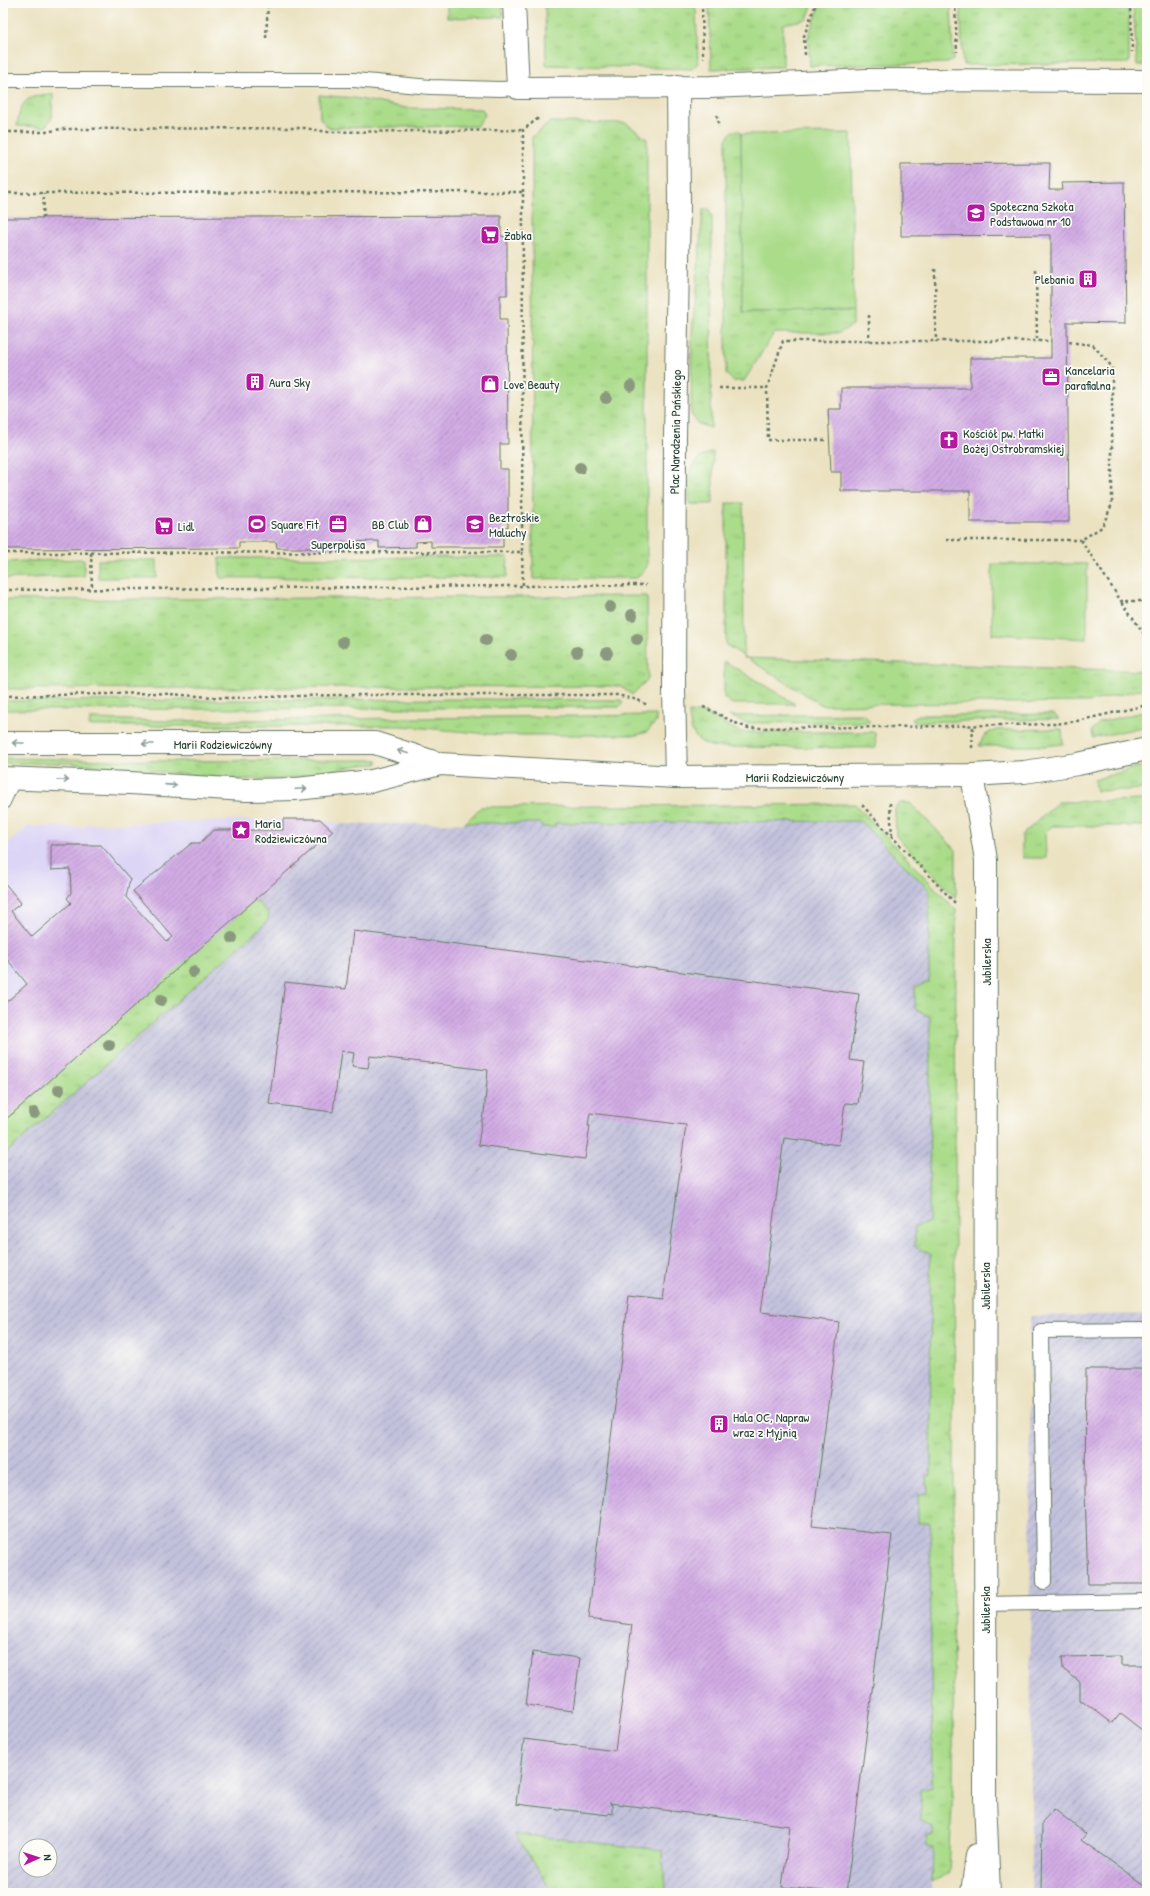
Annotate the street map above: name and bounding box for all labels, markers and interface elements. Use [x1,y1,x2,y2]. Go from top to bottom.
place label: Społeczna Szkoła Podstawowa nr 10 [990,197,1074,230]
school or university icon: Społeczna Szkoła Podstawowa nr 10 [965,202,987,224]
supermarket icon: Żabka [479,224,501,246]
place label: Żabka [504,226,532,244]
building icon: Plebania [1077,268,1099,290]
place label: Plebania [1035,270,1074,288]
place label: Kancelaria parafialna [1065,361,1115,394]
office icon: Kancelaria parafialna [1040,366,1062,388]
street label: Plac Narodzenia Pańskiego [665,370,685,494]
building icon: Aura Sky [244,371,266,393]
place label: Aura Sky [269,373,311,391]
shop icon: Love Beauty [479,373,501,395]
place label: Love Beauty [504,375,560,393]
place label: Kościół pw. Matki Bożej Ostrobramskiej [963,424,1064,457]
church icon: Kościół pw. Matki Bożej Ostrobramskiej [938,429,960,451]
place label: Beztroskie Maluchy [489,508,540,541]
sports icon: Square Fit [246,513,268,535]
office icon: Superpolisa [327,513,349,535]
shop icon: BB Club [412,513,434,535]
school or university icon: Beztroskie Maluchy [464,513,486,535]
supermarket icon: Lidl [153,515,175,537]
place label: Square Fit [271,515,319,533]
place label: BB Club [372,515,409,533]
place label: Lidl [178,517,195,535]
place label: Superpolisa [311,535,365,553]
street label: Marii Rodziewiczówny [174,735,273,753]
one-way arrow [12,739,25,747]
one-way arrow [142,740,155,748]
one-way arrow [397,748,410,755]
street label: Marii Rodziewiczówny [746,768,845,786]
one-way arrow [56,776,69,783]
one-way arrow [164,782,177,789]
one-way arrow [294,785,307,793]
place label: Maria Rodziewiczówna [255,814,327,847]
place icon: Maria Rodziewiczówna [230,819,252,841]
street label: Jubilerska [977,938,995,986]
street label: Jubilerska [976,1262,994,1310]
place label: Hala OC, Napraw wraz z Myjnią [733,1408,809,1441]
building icon: Hala OC, Napraw wraz z Myjnią [708,1413,730,1435]
street label: Jubilerska [976,1586,994,1634]
north arrow [18,1838,58,1878]
text: N [41,1854,55,1861]

